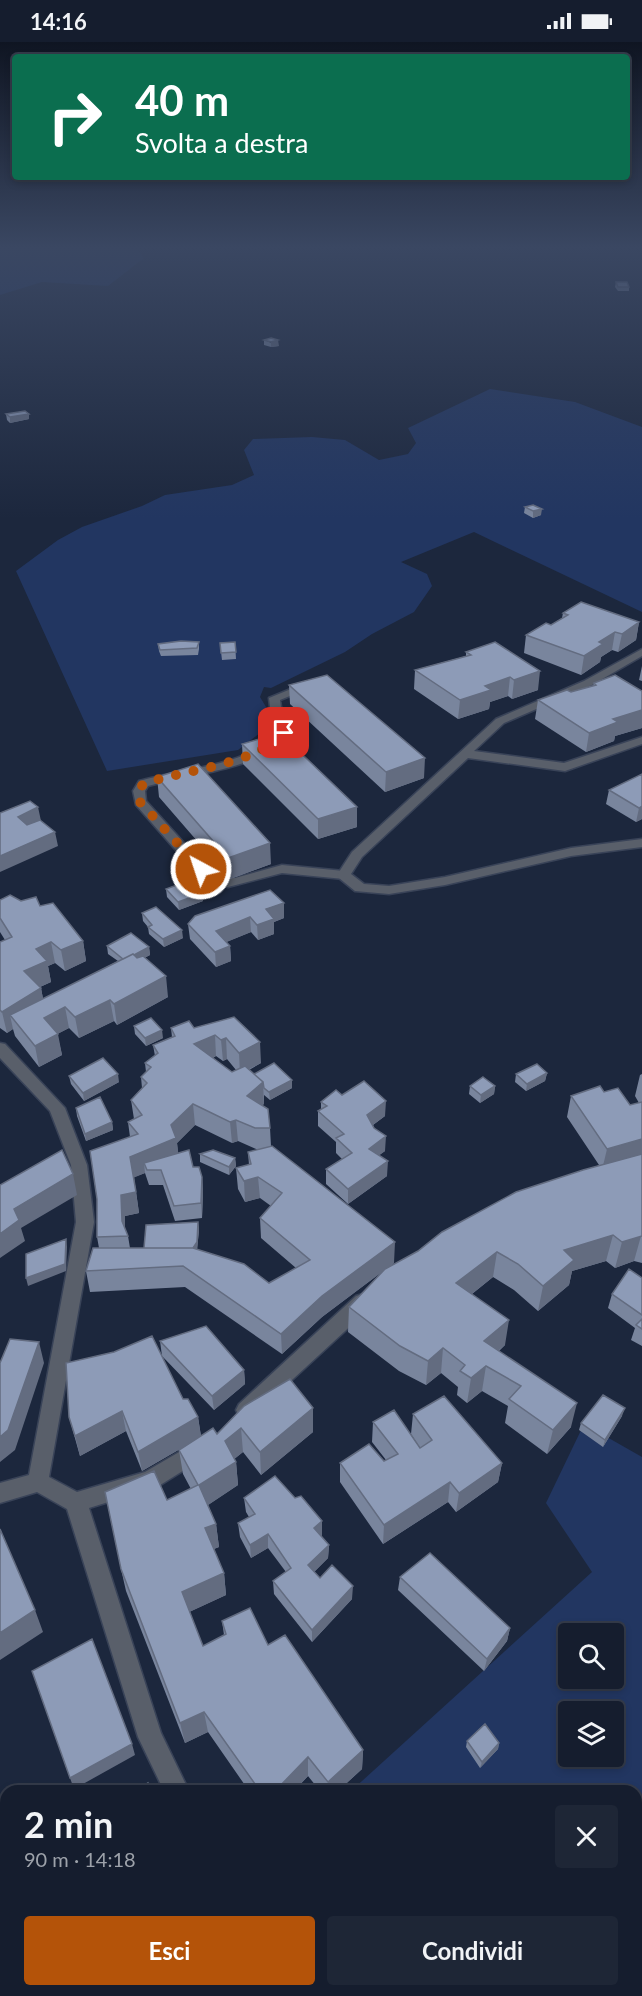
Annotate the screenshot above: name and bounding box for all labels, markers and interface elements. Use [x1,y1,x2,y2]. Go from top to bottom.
text: 14:16 [30,8,87,35]
text: 40 m [135,75,229,125]
icon: right [36,78,114,156]
text: Svolta a destra [135,126,308,159]
pin [258,707,309,758]
icon: arrive [267,716,300,749]
position arrow [169,837,233,901]
map controls [558,1623,624,1767]
button: search [558,1623,624,1689]
button: layers [558,1701,624,1767]
text: 2 min [24,1802,113,1846]
button: close [555,1805,618,1868]
text: 90 m · 14:18 [24,1847,136,1871]
button: Esci [24,1916,315,1985]
button: Condividi [327,1916,618,1985]

